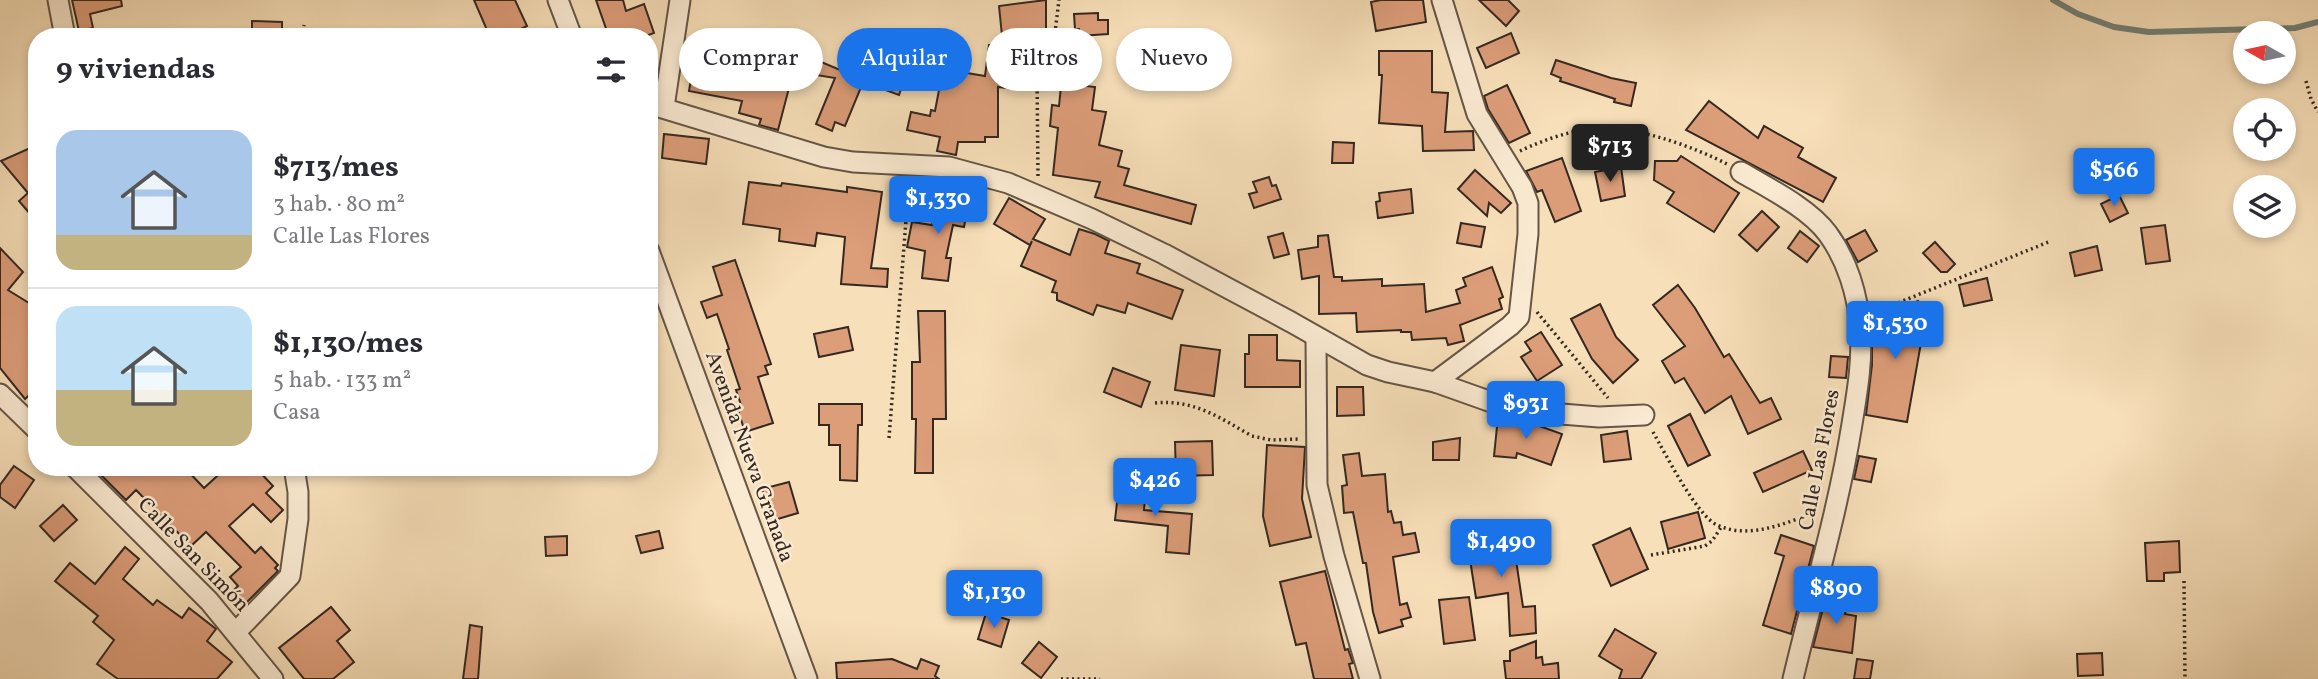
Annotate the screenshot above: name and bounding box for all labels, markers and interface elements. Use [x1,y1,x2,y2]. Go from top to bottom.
north arrow [2233,21,2296,84]
map controls [2233,21,2296,238]
chip: Comprar [679,28,823,91]
chip: Alquilar [837,28,972,91]
chip: Filtros [986,28,1102,91]
chip: Nuevo [1116,28,1232,91]
text: 9 viviendas [56,49,215,91]
icon: filters [592,51,630,89]
button: locate [2233,98,2296,161]
pin: $713 [1569,124,1651,184]
text: $713 [1588,131,1632,163]
text: $713/mes [273,147,399,189]
pin: $566 [2073,148,2155,208]
text: $566 [2089,155,2139,187]
icon: home [112,158,196,242]
button: layers [2233,175,2296,238]
pin: $1,330 [881,176,995,236]
text: $1,330 [905,183,971,215]
text: 3 hab. · 80 m² [273,189,405,221]
text: Calle Las Flores [273,221,430,253]
pin: $1,530 [1838,302,1952,361]
text: $1,530 [1862,308,1928,340]
text: $1,130/mes [273,323,423,365]
icon: home [112,334,196,418]
street label: Avenida Nueva Granada [697,347,801,567]
text: 5 hab. · 133 m² [273,365,411,397]
pin: $931 [1485,382,1567,441]
street label: Calle Las Flores [1792,387,1848,533]
text: $931 [1503,388,1549,420]
text: Casa [273,397,321,429]
pin: $426 [1114,458,1196,518]
text: $426 [1129,465,1181,497]
street label: Calle San Simón [131,491,255,619]
pin: $1,490 [1444,520,1558,579]
text: $1,490 [1466,526,1536,558]
pin: $890 [1795,566,1877,626]
pin: $1,130 [937,570,1051,630]
text: $890 [1810,573,1862,605]
text: $1,130 [962,577,1026,609]

